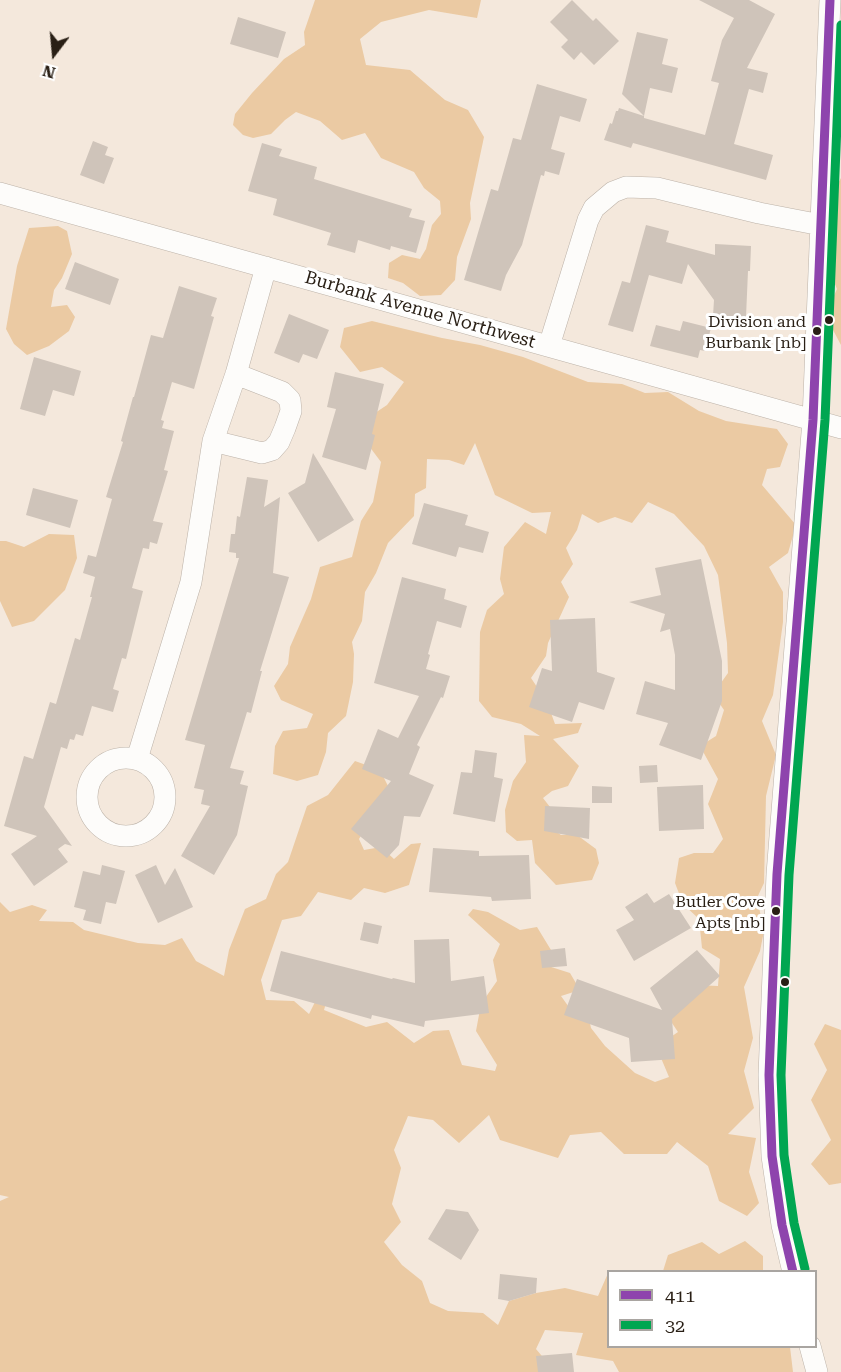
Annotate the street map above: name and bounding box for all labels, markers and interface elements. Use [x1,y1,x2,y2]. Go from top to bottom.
north arrow [24,24,84,84]
text: N [40,61,57,83]
street label: Burbank Avenue Northwest [302,267,538,353]
place label: Division and Burbank [nb] [705,312,806,350]
unlabelled marker [823,314,835,326]
marker: Division and Burbank [nb] [811,325,823,337]
place label: Butler Cove Apts [nb] [675,892,765,930]
marker: Butler Cove Apts [nb] [770,905,782,917]
unlabelled marker [779,976,791,988]
legend [607,1270,817,1348]
text: 411 [665,1285,695,1306]
text: 32 [665,1315,685,1336]

